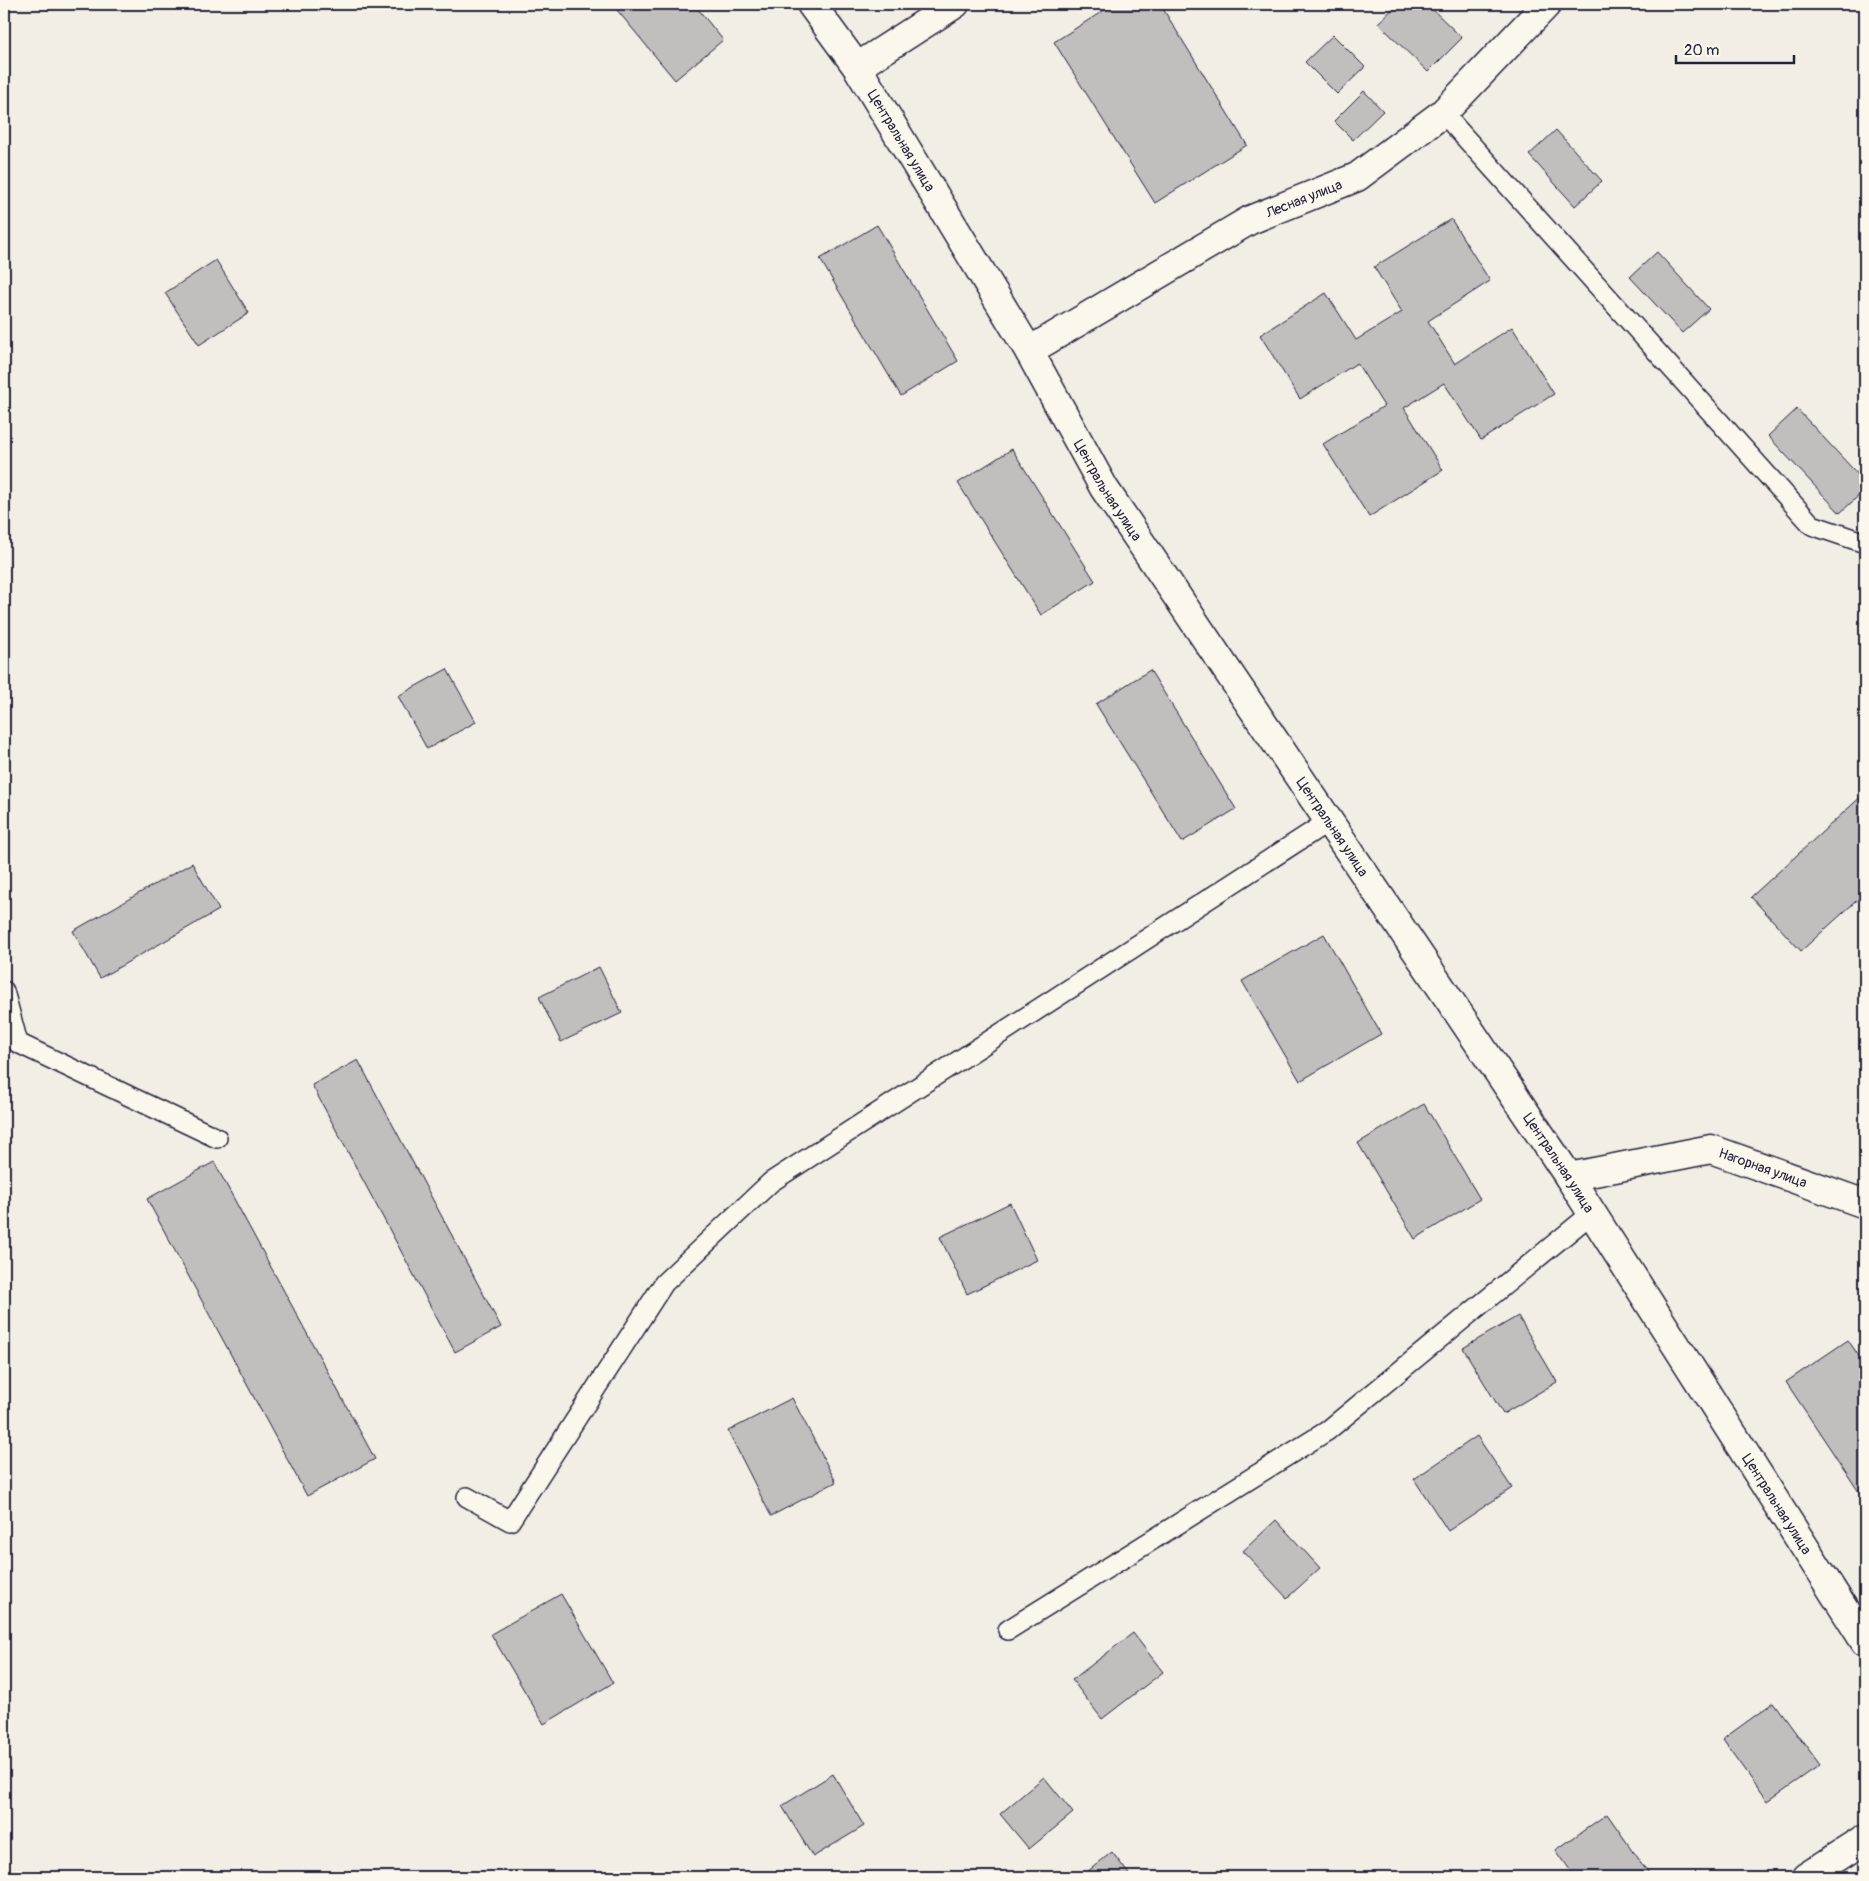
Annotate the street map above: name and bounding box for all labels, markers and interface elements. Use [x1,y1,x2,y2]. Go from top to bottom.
scale bar [1676,32,1794,64]
text: 20 m [1684,41,1719,60]
street label: Центральная улица [864,87,938,195]
street label: Лесная улица [1263,176,1345,222]
street label: Центральная улица [1070,437,1145,544]
street label: Центральная улица [1293,774,1372,880]
street label: Центральная улица [1519,1110,1597,1216]
street label: Нагорная улица [1717,1145,1809,1192]
street label: Центральная улица [1738,1451,1815,1558]

